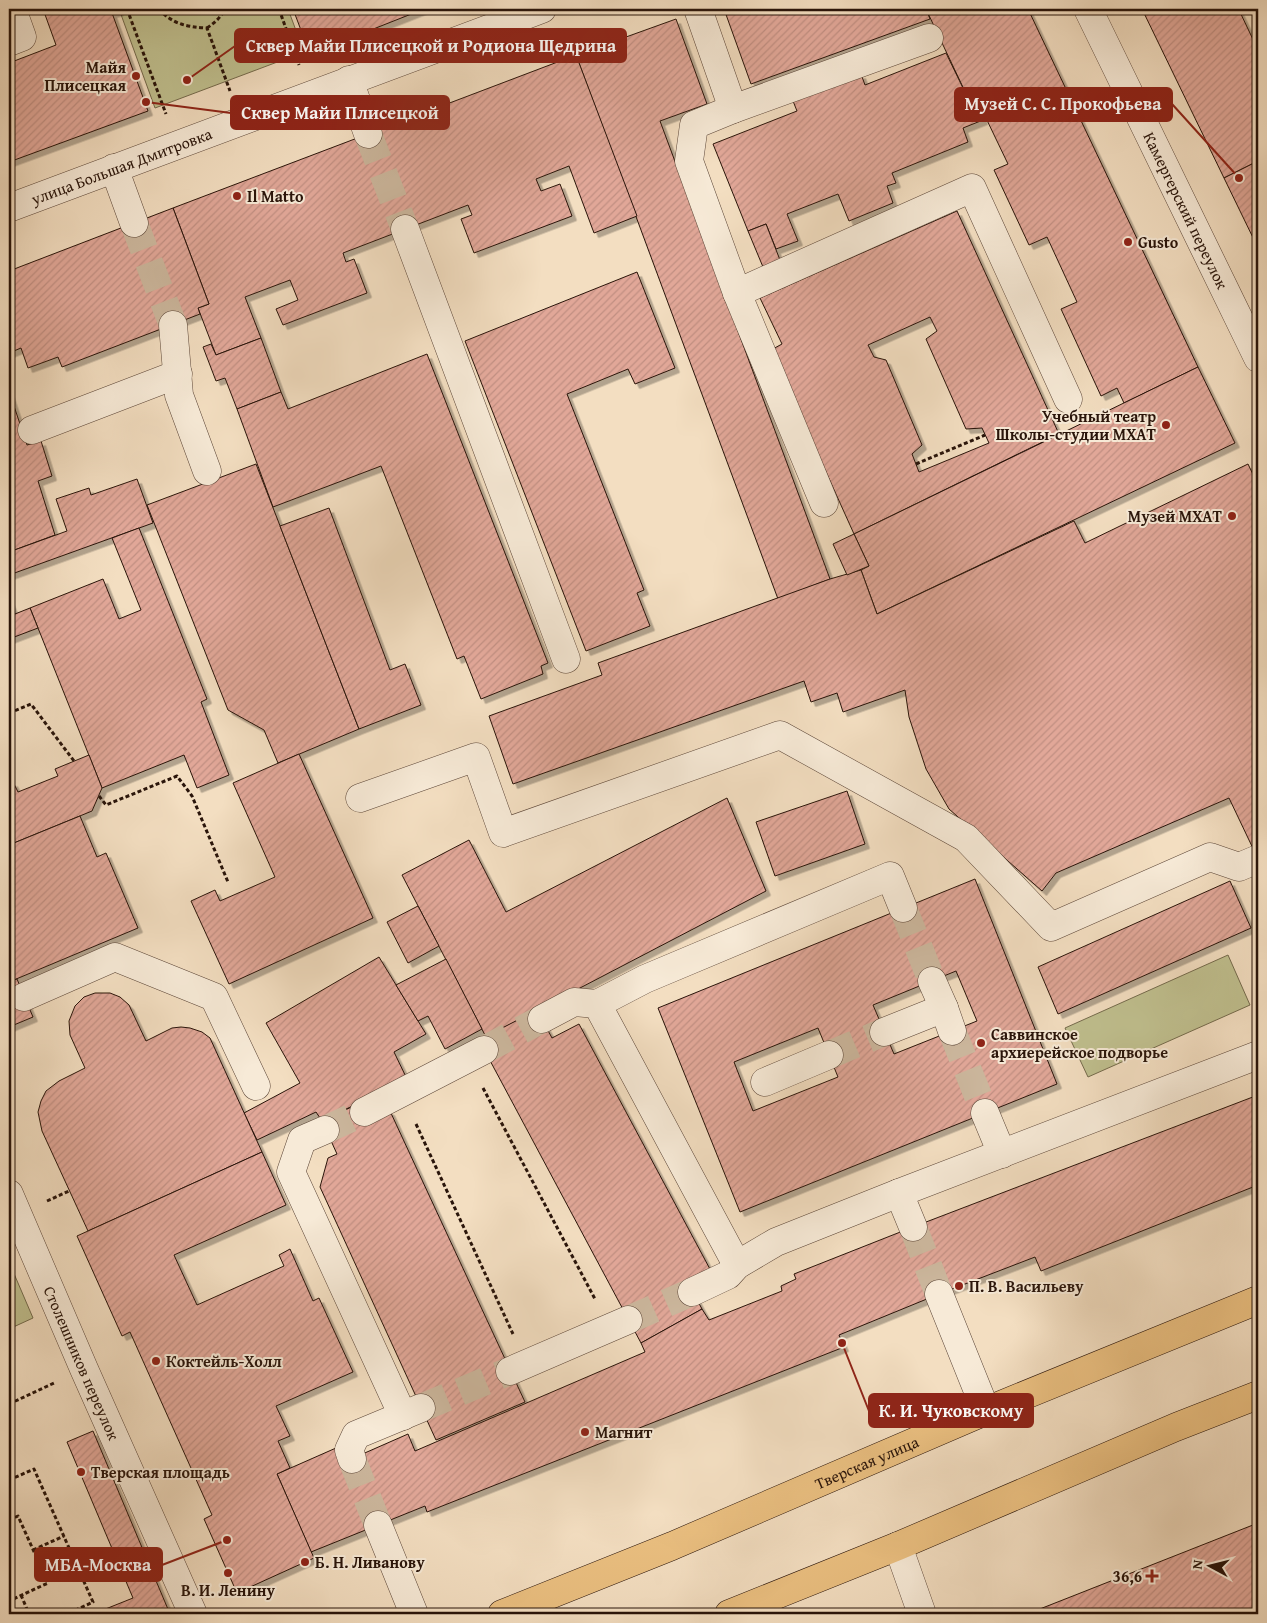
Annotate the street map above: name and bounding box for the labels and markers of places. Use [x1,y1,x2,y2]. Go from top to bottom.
callout: Сквер Майи Плисецкой и Родиона Щедрина [235,29,626,62]
place label: Майя Плисецкая [44,55,126,97]
marker: Майя Плисецкая [130,70,142,82]
callout: Музей С. С. Прокофьева [955,88,1172,121]
callout: Сквер Майи Плисецкой [231,96,449,129]
place label: Il Matto [247,184,304,208]
marker: Il Matto [231,190,243,202]
place label: Gusto [1138,230,1179,254]
marker: Gusto [1122,236,1134,248]
place label: Учебный театр Школы-студии МХАТ [996,404,1157,446]
marker: Учебный театр Школы-студии МХАТ [1160,419,1172,431]
place label: Музей МХАТ [1128,504,1223,528]
marker: Музей МХАТ [1226,510,1238,522]
place label: Саввинское архиерейское подворье [991,1022,1168,1064]
marker: Саввинское архиерейское подворье [975,1037,987,1049]
place label: П. В. Васильеву [969,1274,1084,1298]
marker: П. В. Васильеву [953,1280,965,1292]
place label: Коктейль-Холл [166,1349,282,1373]
marker: Коктейль-Холл [150,1355,162,1367]
callout: К. И. Чуковскому [869,1394,1033,1427]
place label: Магнит [595,1420,653,1444]
marker: Магнит [579,1426,591,1438]
place label: Тверская площадь [91,1460,230,1484]
marker: Тверская площадь [75,1466,87,1478]
callout: МБА-Москва [35,1548,162,1581]
place label: Б. Н. Ливанову [315,1550,425,1574]
marker: Б. Н. Ливанову [299,1556,311,1568]
place label: 36,6 [1113,1564,1142,1588]
marker: В. И. Ленину [222,1567,234,1579]
marker: 36,6 [1146,1570,1158,1582]
place label: В. И. Ленину [181,1578,276,1602]

